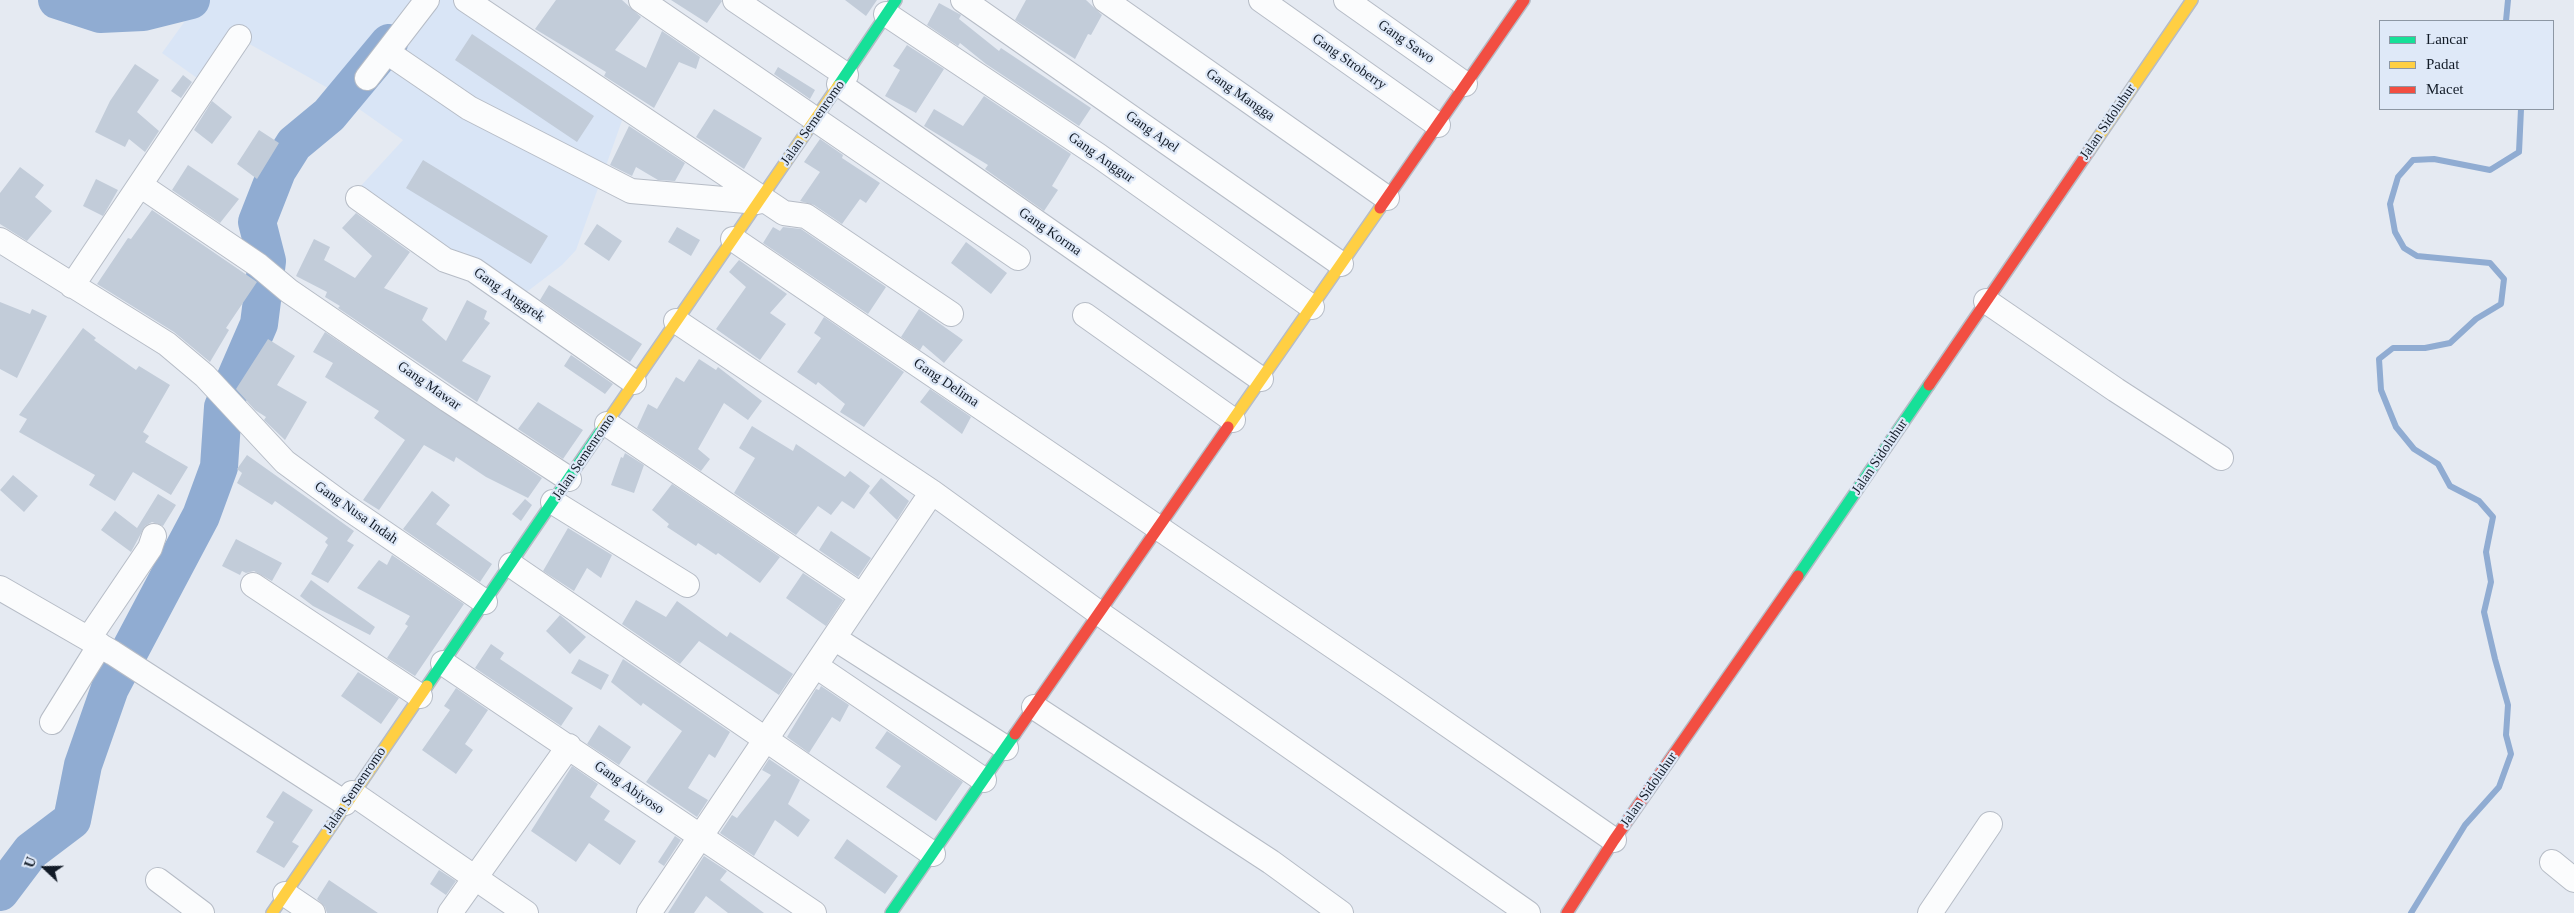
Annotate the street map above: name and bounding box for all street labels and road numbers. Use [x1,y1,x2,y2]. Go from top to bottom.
street label: Gang Sawo [1375,16,1437,68]
street label: Gang Stroberry [1309,30,1389,94]
street label: Gang Mangga [1203,65,1277,125]
street label: Jalan Semenromo [777,77,849,169]
street label: Jalan Sidoluhur [2077,81,2139,163]
street label: Gang Apel [1122,108,1182,156]
street label: Gang Anggur [1065,129,1137,187]
street label: Gang Korma [1015,204,1085,260]
street label: Gang Anggrek [470,264,548,326]
street label: Gang Delima [910,355,982,411]
street label: Gang Mawar [394,358,464,414]
street label: Jalan Semenromo [549,411,619,503]
street label: Jalan Sidoluhur [1849,416,1911,498]
street label: Gang Nusa Indah [311,478,401,548]
street label: Jalan Semenromo [320,744,390,836]
street label: Jalan Sidoluhur [1617,749,1681,831]
street label: Gang Abiyoso [591,758,667,818]

